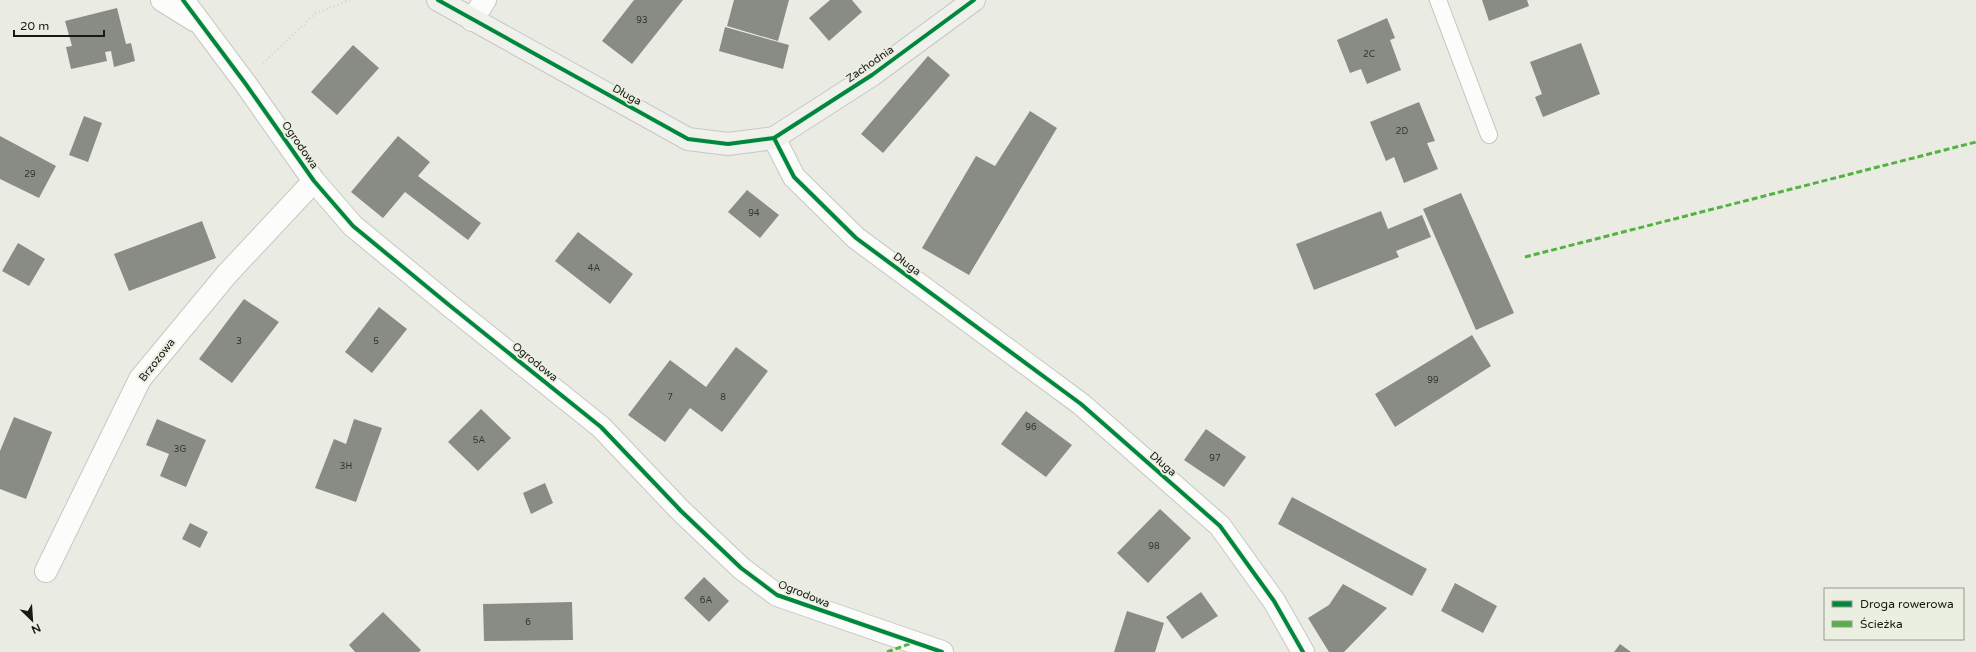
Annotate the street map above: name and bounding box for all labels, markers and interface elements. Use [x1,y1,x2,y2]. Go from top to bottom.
scale bar [14,12,104,38]
house number: 93 [636,15,648,26]
text: 20 m [20,19,49,33]
street label: Zachodnia [844,43,896,85]
house number: 2C [1363,49,1375,60]
street label: Długa [610,82,644,108]
street label: Ogrodowa [279,119,321,171]
house number: 2D [1396,126,1408,137]
house number: 29 [24,169,36,180]
house number: 94 [748,208,760,219]
street label: Długa [891,250,923,278]
house number: 4A [588,263,600,274]
street label: Brzozowa [136,336,178,384]
house number: 3 [236,336,242,347]
house number: 5 [373,336,379,347]
street label: Ogrodowa [510,340,560,384]
house number: 99 [1427,375,1439,386]
house number: 7 [667,392,673,403]
house number: 8 [720,392,726,403]
house number: 96 [1025,422,1037,433]
house number: 5A [473,435,485,446]
house number: 3G [174,444,186,455]
street label: Długa [1147,449,1179,479]
house number: 97 [1209,453,1221,464]
house number: 3H [340,461,352,472]
house number: 98 [1148,541,1160,552]
street label: Ogrodowa [776,578,832,610]
legend [1824,588,1964,640]
house number: 6A [700,595,712,606]
text: Droga rowerowa [1860,597,1954,611]
north arrow [12,600,52,640]
house number: 6 [525,617,531,628]
text: Ścieżka [1860,617,1903,631]
text: N [29,621,43,636]

